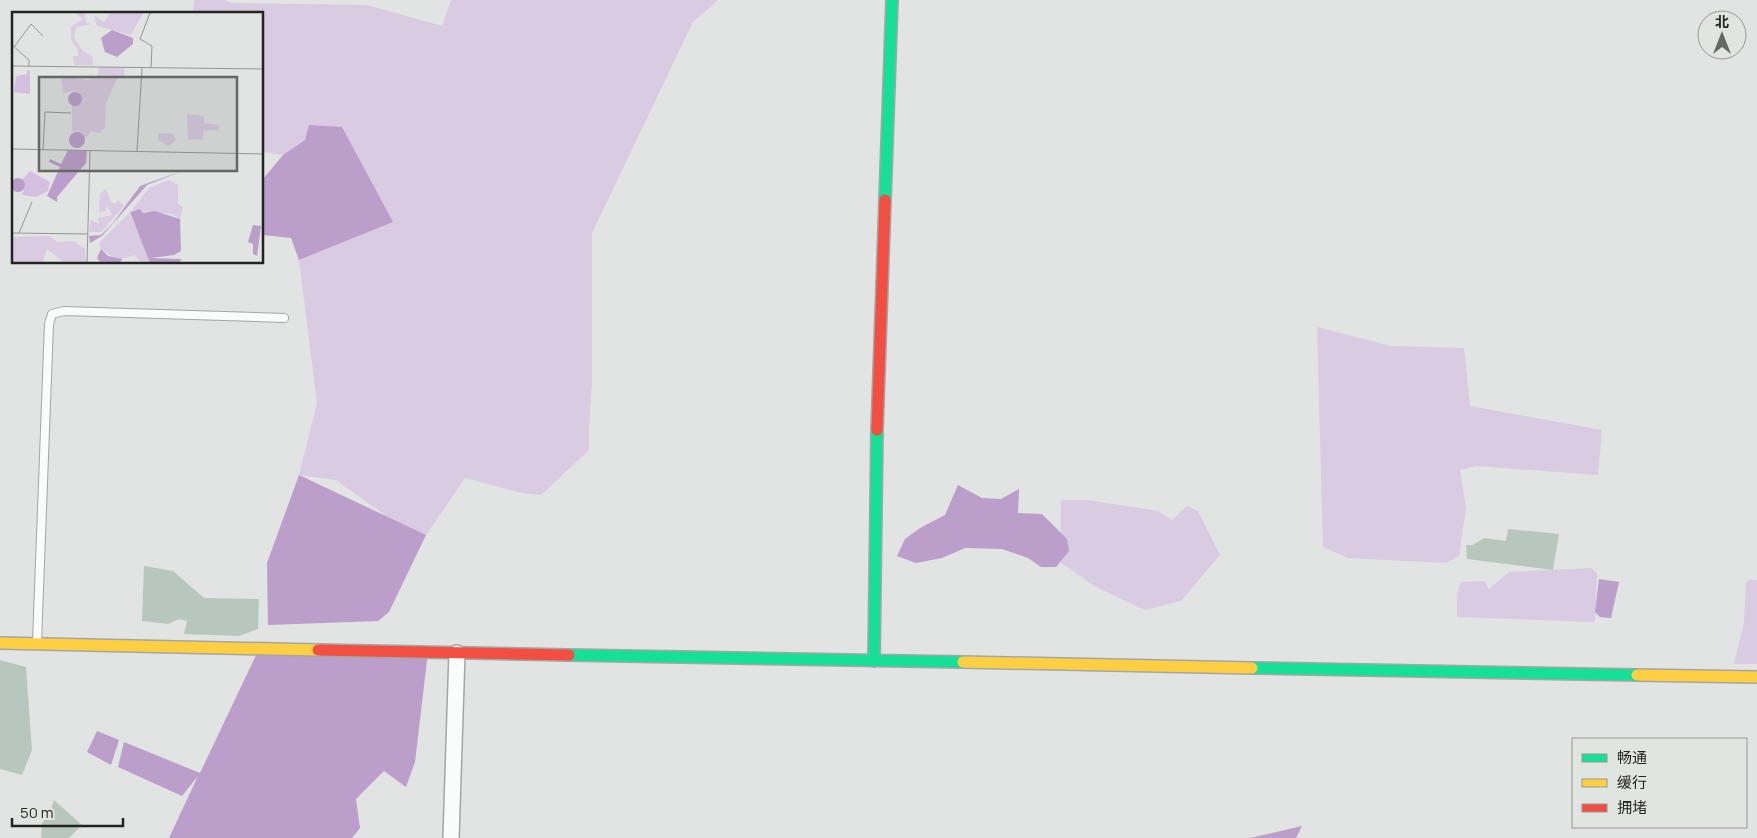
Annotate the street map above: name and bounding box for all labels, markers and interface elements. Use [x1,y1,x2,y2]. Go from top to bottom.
north arrow [1697,10,1747,60]
inset map [12,12,264,264]
text: 北 [1715,12,1729,31]
legend [1572,738,1747,828]
text: 畅通 [1617,747,1647,768]
text: 缓行 [1617,772,1647,793]
scale bar [12,796,124,828]
text: 拥堵 [1617,797,1647,818]
text: 50 m [20,802,54,823]

